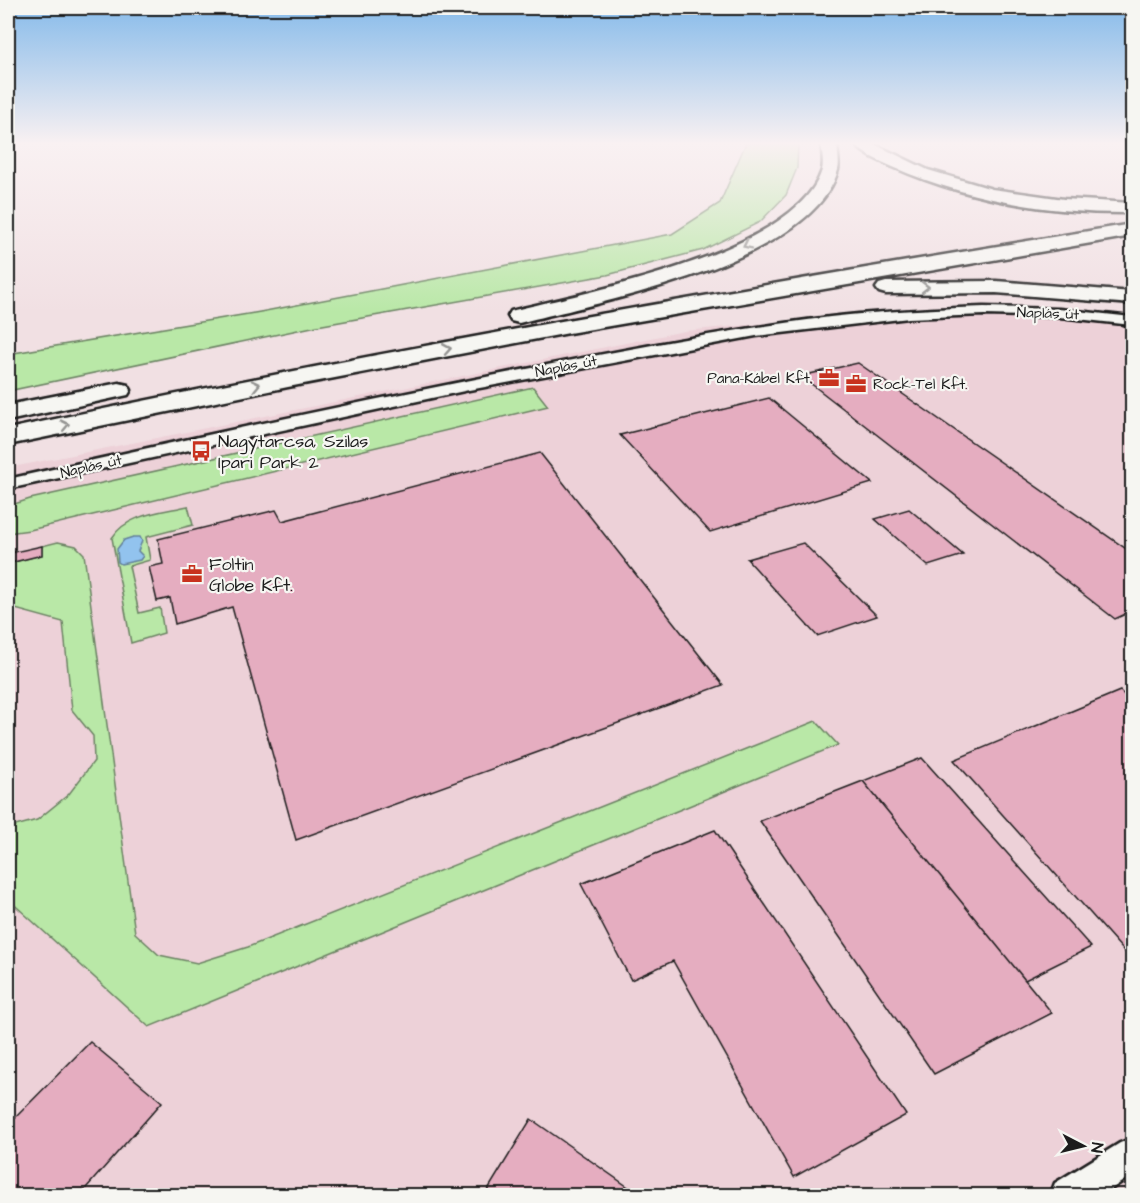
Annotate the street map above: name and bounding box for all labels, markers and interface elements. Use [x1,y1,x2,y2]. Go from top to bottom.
one-way arrow [743,238,754,250]
one-way arrow [920,280,929,293]
street label: Naplás út [1016,302,1080,325]
one-way arrow [442,343,452,355]
street label: Naplás út [533,350,599,383]
office icon: Pana-Kábel Kft. [817,366,841,390]
place label: Pana-Kábel Kft. [707,368,812,389]
office icon: Rock-Tel Kft. [844,372,868,396]
place label: Rock-Tel Kft. [873,374,967,395]
one-way arrow [250,379,260,392]
one-way arrow [59,419,69,432]
place label: Nagytarcsa, Szilas Ipari Park 2 [218,429,368,475]
bus stop icon: Nagytarcsa, Szilas Ipari Park 2 [189,439,213,463]
street label: Naplás út [58,449,124,484]
place label: Foltin Globe Kft. [209,552,293,598]
office icon: Foltin Globe Kft. [180,562,204,586]
north arrow [1053,1116,1113,1176]
text: N [1085,1141,1108,1154]

